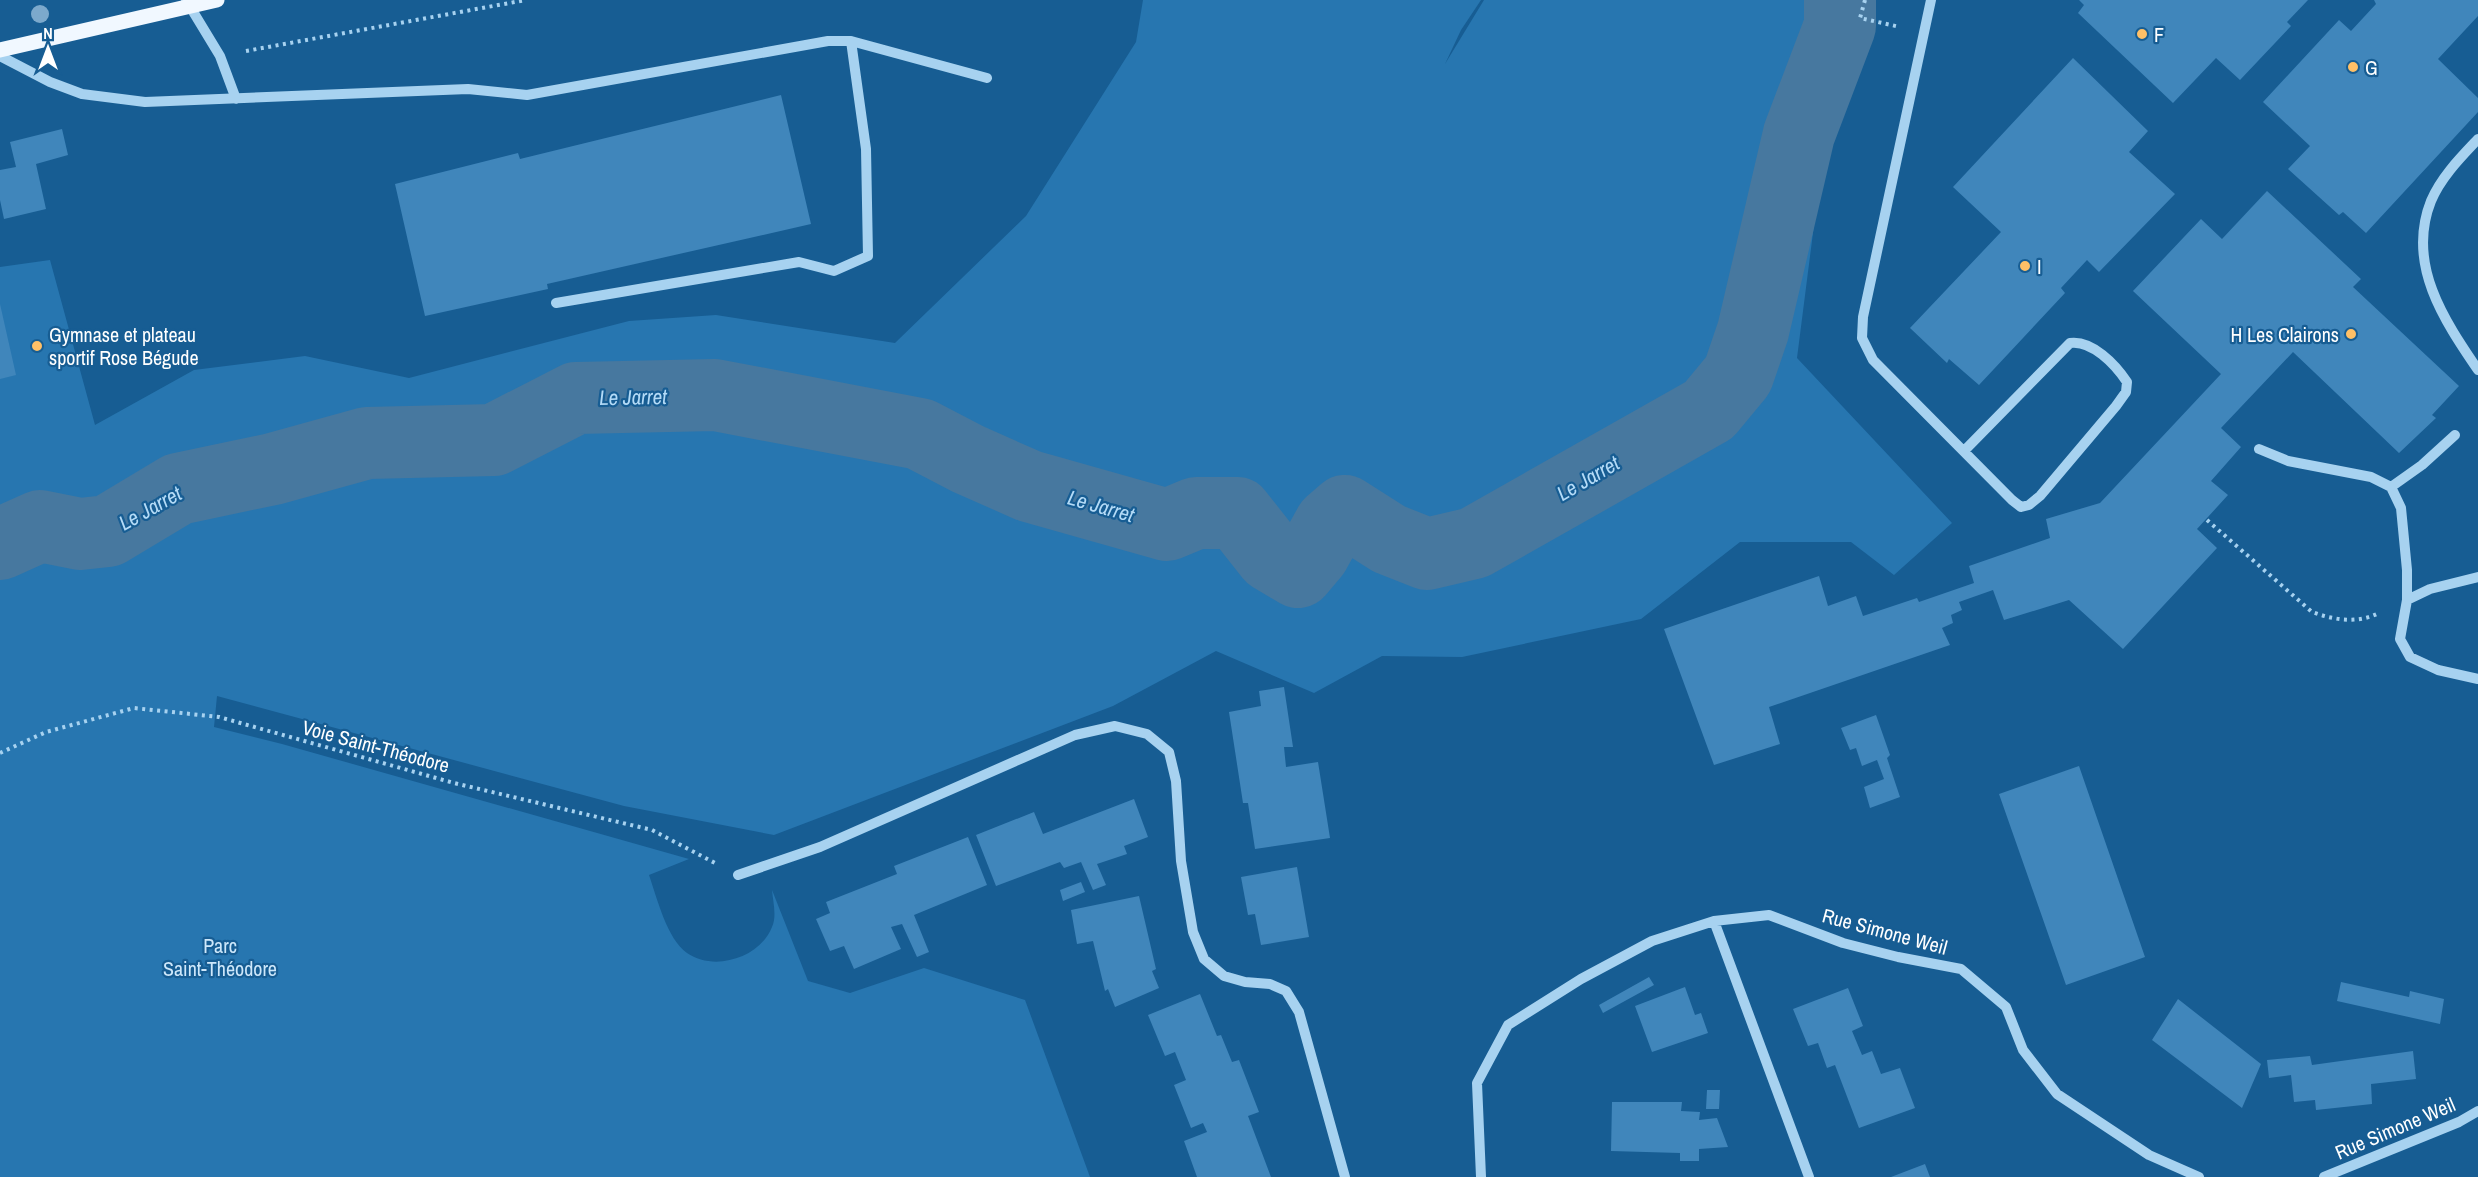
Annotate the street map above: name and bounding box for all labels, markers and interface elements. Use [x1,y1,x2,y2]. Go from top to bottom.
north arrow [18,18,78,78]
place label: F [2154,21,2164,48]
text: N [43,22,53,44]
marker: F [2135,27,2149,41]
place label: G [2365,54,2378,81]
marker: G [2346,60,2360,74]
place label: I [2037,253,2042,280]
marker: I [2018,259,2032,273]
place label: Gymnase et plateau sportif Rose Bégude [49,321,199,371]
place label: H Les Clairons [2231,321,2339,348]
marker: H Les Clairons [2344,327,2358,341]
marker: Gymnase et plateau sportif Rose Bégude [30,339,44,353]
water label: Le Jarret [599,382,668,412]
water label: Le Jarret [1551,448,1626,508]
water label: Le Jarret [113,478,188,537]
water label: Le Jarret [1064,483,1139,530]
street label: Voie Saint-Théodore [299,713,453,779]
street label: Rue Simone Weil [1820,901,1950,961]
park label: Parc Saint-Théodore [163,932,277,982]
street label: Rue Simone Weil [2331,1091,2459,1165]

